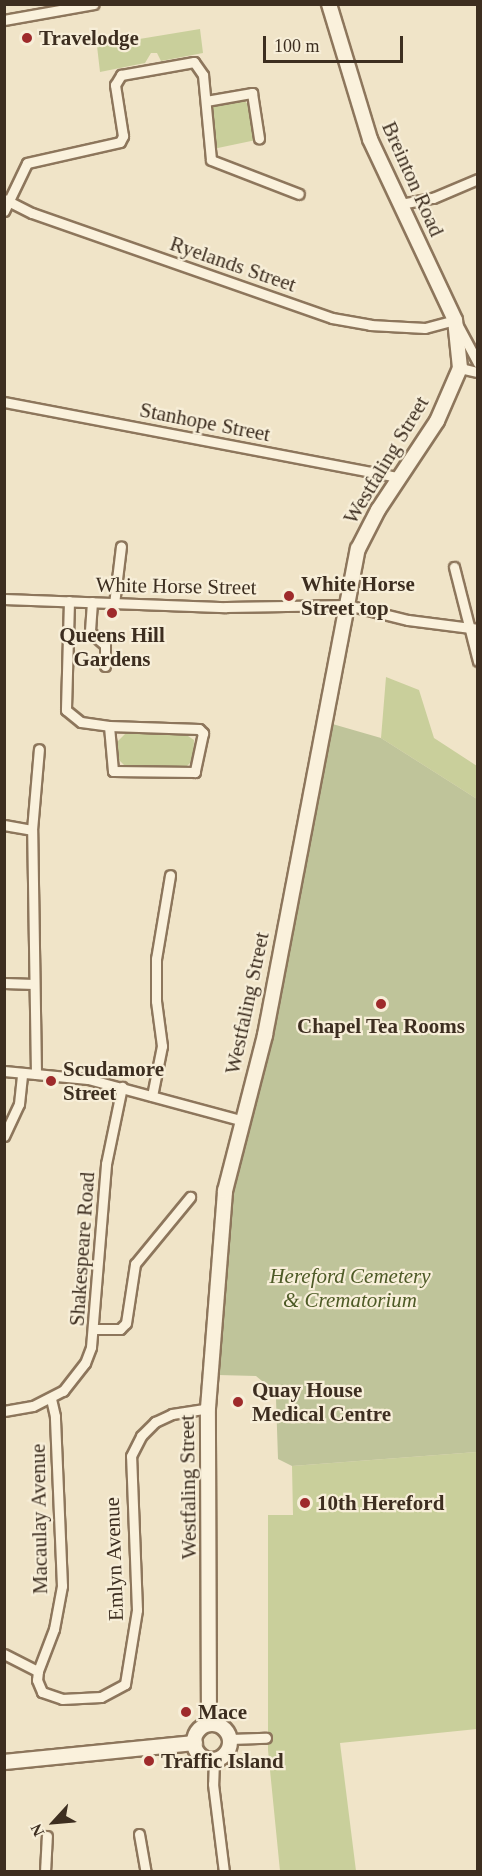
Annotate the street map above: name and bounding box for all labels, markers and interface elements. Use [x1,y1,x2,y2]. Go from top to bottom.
scale bar [266,24,406,62]
place label: Travelodge [39,25,139,51]
marker: Travelodge [20,31,34,45]
text: 100 m [274,36,320,56]
street label: Breinton Road [376,118,450,240]
street label: Ryelands Street [167,231,299,297]
street label: Westfaling Street [338,392,434,528]
street label: Stanhope Street [138,397,272,447]
place label: White Horse Street top [301,571,415,621]
street label: White Horse Street [95,572,257,600]
marker: White Horse Street top [282,589,296,603]
marker: Queens Hill Gardens [105,606,119,620]
place label: Queens Hill Gardens [59,622,165,672]
street label: Westfaling Street [220,930,274,1076]
marker: Chapel Tea Rooms [374,997,388,1011]
place label: Chapel Tea Rooms [297,1013,465,1039]
place label: Scudamore Street [63,1056,164,1106]
marker: Scudamore Street [44,1074,58,1088]
street label: Shakespeare Road [64,1171,100,1327]
park label: Hereford Cemetery & Crematorium [269,1263,431,1313]
place label: Quay House Medical Centre [252,1377,391,1427]
marker: Quay House Medical Centre [229,1393,247,1411]
street label: Westfaling Street [174,1414,202,1560]
street label: Macaulay Avenue [25,1443,53,1595]
place label: 10th Hereford [317,1490,444,1516]
street label: Emlyn Avenue [99,1496,129,1622]
marker: 10th Hereford [298,1496,312,1510]
place label: Mace [198,1699,247,1725]
marker: Mace [179,1705,193,1719]
place label: Traffic Island [161,1748,284,1774]
marker: Traffic Island [142,1754,156,1768]
north arrow [24,1792,84,1852]
text: N [27,1821,48,1839]

